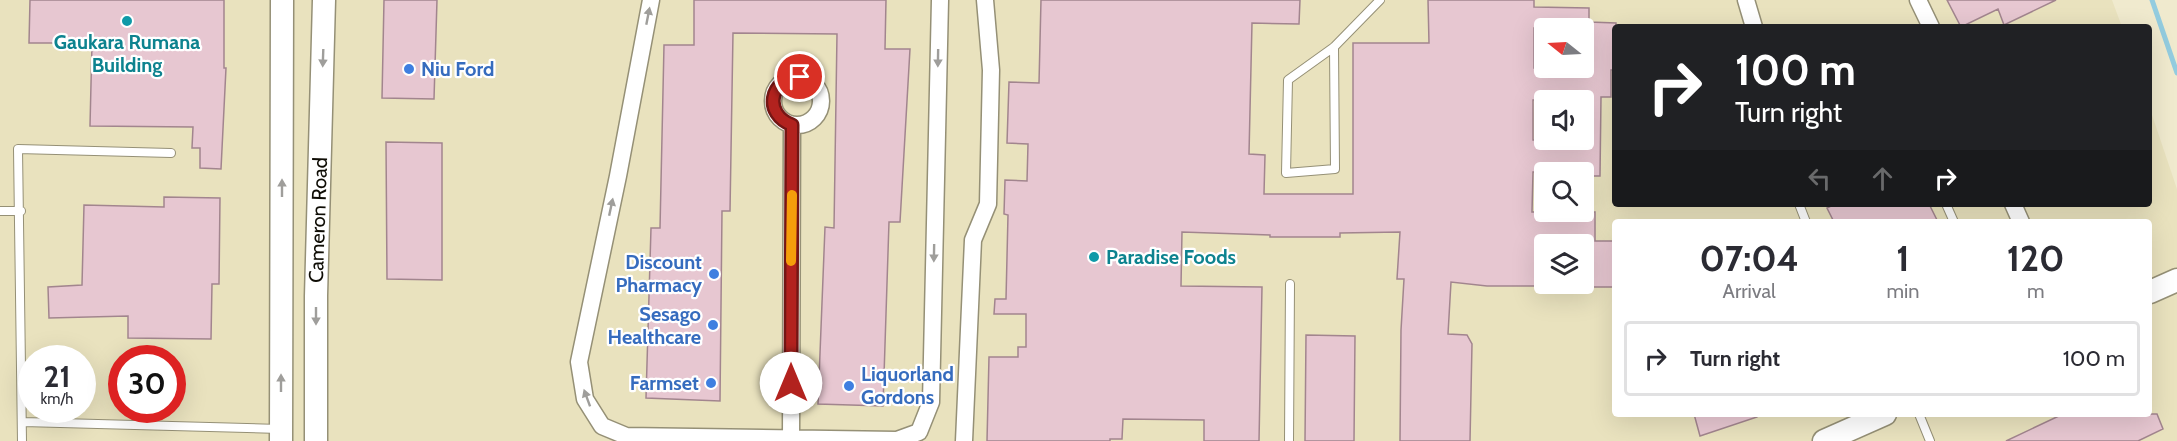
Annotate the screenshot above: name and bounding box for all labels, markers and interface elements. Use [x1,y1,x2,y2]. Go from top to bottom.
one-way arrow [644,6,653,25]
marker: Gaukara Rumana Building [120,14,134,28]
north arrow [1534,18,1594,78]
map controls [1534,18,1594,294]
place label: Gaukara Rumana Building [54,30,200,77]
text: 100 m [1735,44,1856,96]
icon: right [1636,48,1714,126]
one-way arrow [318,49,327,68]
one-way arrow [934,49,943,68]
pin [774,51,825,102]
place label: Niu Ford [421,57,494,81]
icon: arrive [783,60,816,93]
marker: Niu Ford [402,62,416,76]
button: sound [1534,90,1594,150]
text: Turn right [1735,96,1842,129]
street label: Cameron Road [304,157,332,283]
button: search [1534,162,1594,222]
icon: left [1803,162,1836,195]
icon: ahead [1866,162,1899,195]
icon: right [1929,162,1962,195]
one-way arrow [277,178,287,197]
one-way arrow [607,198,616,217]
button: layers [1534,234,1594,294]
text: 07:04 [1699,236,1799,280]
text: 1 [1896,236,1910,280]
text: 120 [2007,236,2065,280]
one-way arrow [929,244,939,263]
place label: Paradise Foods [1106,245,1236,269]
place label: Discount Pharmacy [615,250,702,297]
marker: Paradise Foods [1087,250,1101,264]
marker: Discount Pharmacy [707,267,721,281]
text: Arrival [1723,279,1776,303]
text: min [1886,279,1919,303]
text: m [2027,279,2044,303]
place label: Sesago Healthcare [608,302,701,349]
one-way arrow [311,307,321,326]
marker: Sesago Healthcare [706,318,720,332]
icon: right [1639,342,1672,375]
speed limit sign: 30 [108,345,186,423]
text: Turn right [1690,345,1780,372]
text: 100 m [2063,345,2125,372]
position arrow [759,351,823,415]
text: 21 [44,358,70,395]
place label: Liquorland Gordons [861,362,954,409]
place label: Farmset [630,371,699,395]
one-way arrow [276,373,286,392]
marker: Farmset [704,376,718,390]
marker: Liquorland Gordons [842,379,856,393]
one-way arrow [581,389,591,407]
text: km/h [41,390,73,408]

